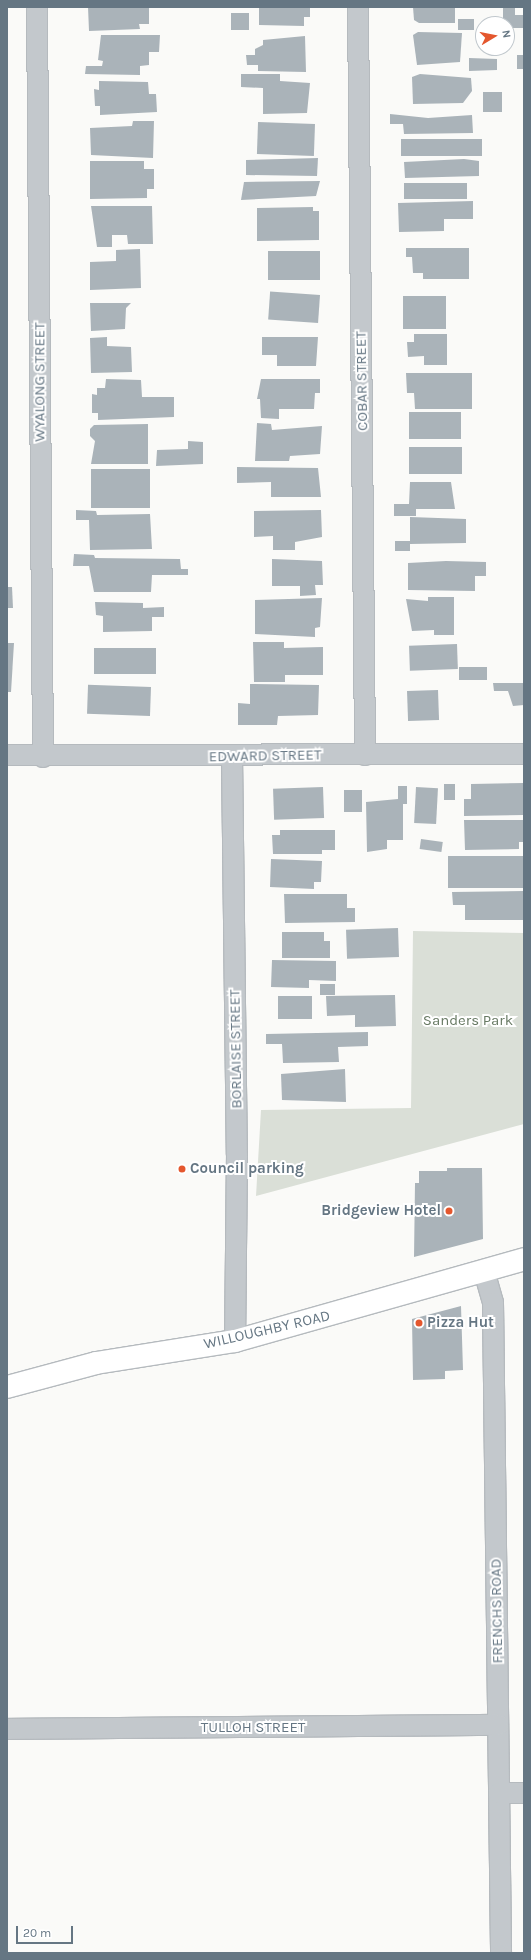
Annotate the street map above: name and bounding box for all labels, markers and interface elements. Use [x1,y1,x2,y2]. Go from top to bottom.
north arrow [475,16,515,56]
text: N [499,29,513,39]
street label: WYALONG STREET [31,322,49,442]
street label: COBAR STREET [352,331,372,431]
street label: EDWARD STREET [209,746,321,766]
street label: BORLAISE STREET [226,989,246,1109]
park label: Sanders Park [423,1012,513,1030]
place label: Council parking [190,1160,304,1178]
marker: Council parking [177,1164,187,1174]
place label: Bridgeview Hotel [321,1202,441,1220]
marker: Bridgeview Hotel [444,1206,454,1216]
street label: WILLOUGHBY ROAD [202,1307,332,1353]
place label: Pizza Hut [427,1314,494,1332]
marker: Pizza Hut [414,1318,424,1328]
street label: FRENCHS ROAD [487,1558,507,1664]
street label: TULLOH STREET [201,1719,305,1737]
scale bar [18,1918,75,1944]
text: 20 m [23,1926,51,1940]

